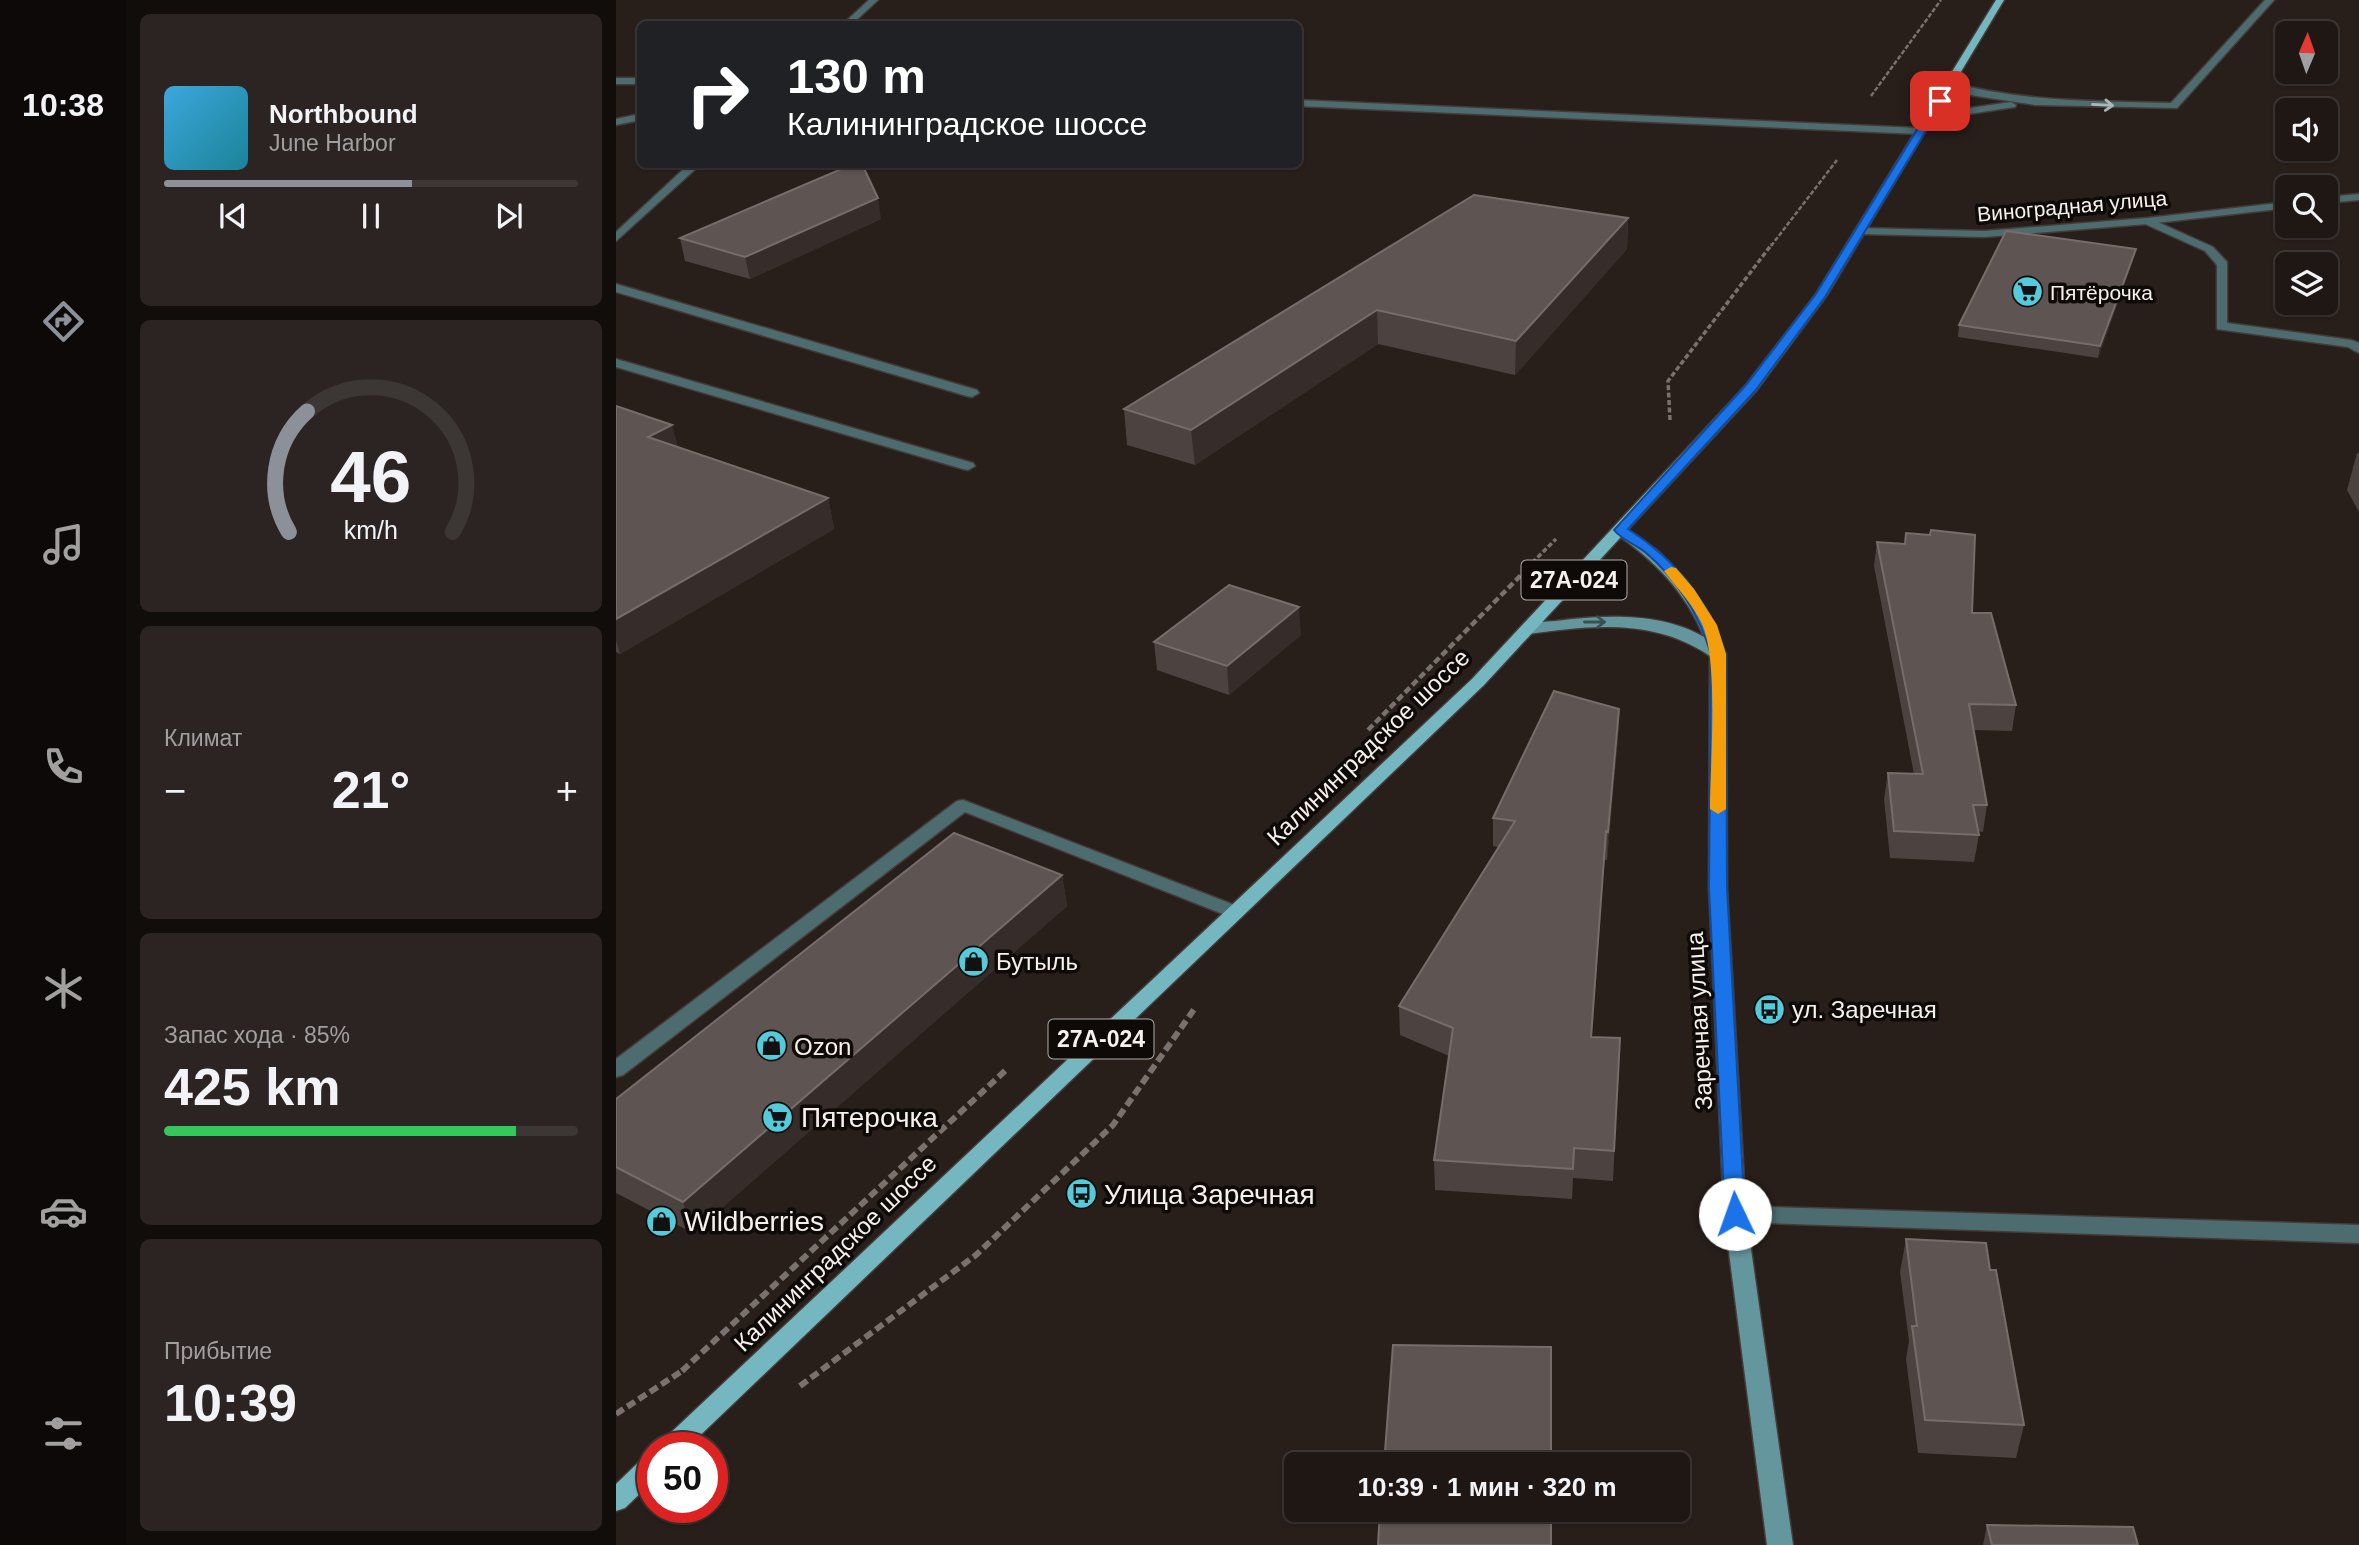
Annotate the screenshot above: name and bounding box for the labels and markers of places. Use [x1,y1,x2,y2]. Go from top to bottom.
pin [1910,71,1970,131]
supermarket icon: Пятёрочка [2010,275,2044,309]
place label: Пятёрочка [2050,281,2153,304]
shop icon: Бутыль [956,944,990,978]
place label: Бутыль [996,948,1078,975]
bus stop icon: ул. Заречная [1752,992,1786,1026]
place label: ул. Заречная [1792,996,1937,1023]
shop icon: Ozon [754,1029,788,1063]
place label: Ozon [794,1033,851,1060]
supermarket icon: Пятерочка [761,1100,795,1134]
place label: Пятерочка [801,1102,938,1133]
bus stop icon: Улица Заречная [1064,1177,1098,1211]
place label: Улица Заречная [1104,1179,1315,1210]
shop icon: Wildberries [644,1204,678,1238]
place label: Wildberries [684,1206,824,1237]

